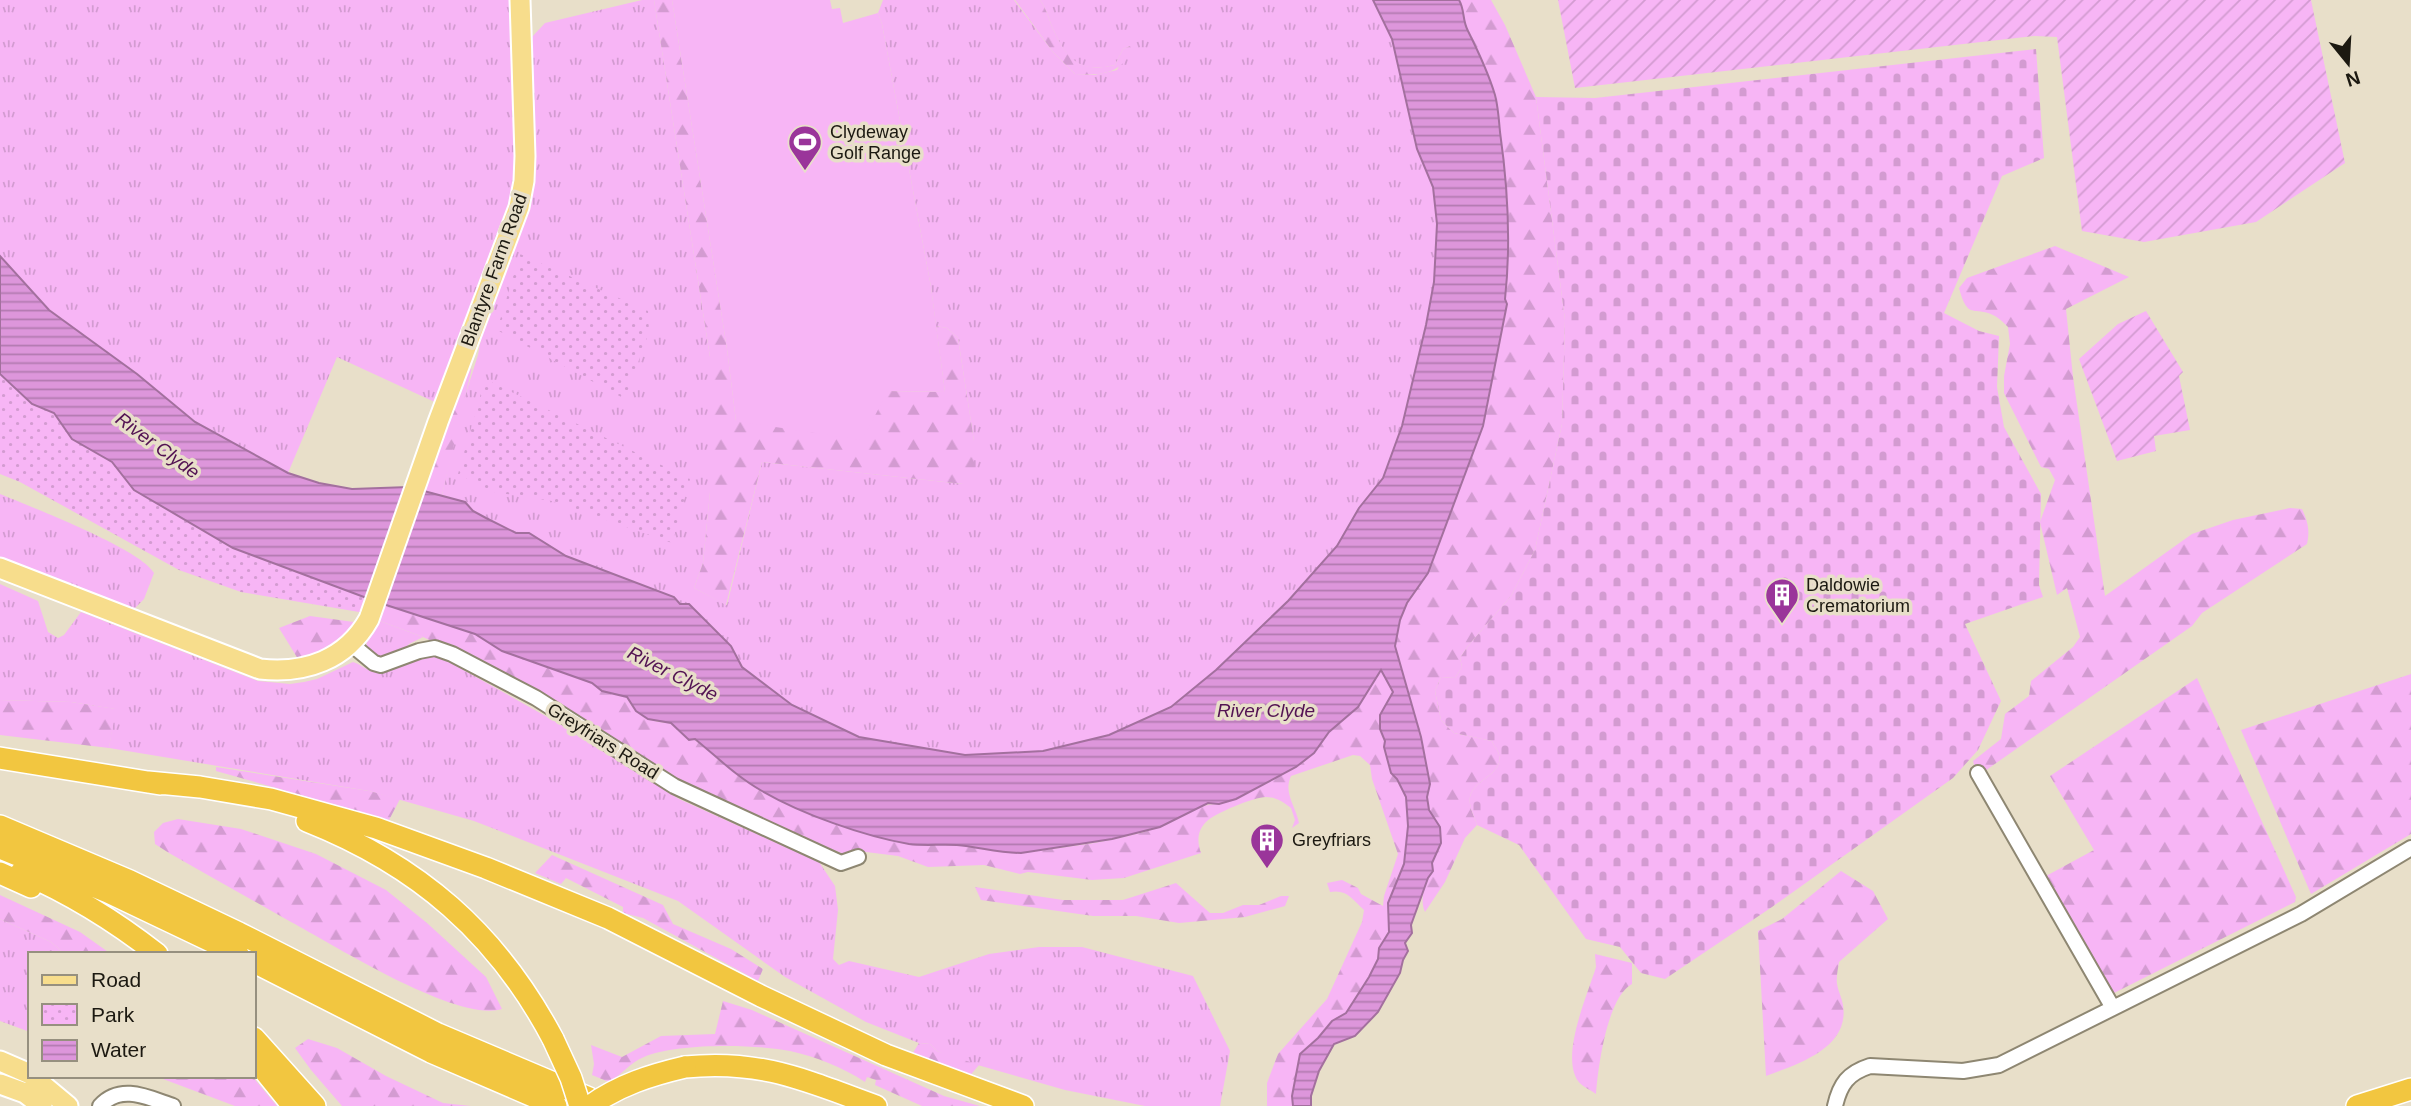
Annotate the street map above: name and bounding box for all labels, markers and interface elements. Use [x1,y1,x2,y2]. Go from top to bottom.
north arrow [2313,28,2383,98]
text: N [2343,67,2363,91]
place label: Clydeway Golf Range [830,122,921,163]
sports icon: Clydeway Golf Range [786,123,824,172]
street label: Blantyre Farm Road [457,191,531,349]
water label: River Clyde [112,408,204,483]
place label: Daldowie Crematorium [1806,575,1910,616]
building icon: Daldowie Crematorium [1763,576,1801,625]
water label: River Clyde [624,642,721,705]
street label: Greyfriars Road [544,699,662,783]
water label: River Clyde [1217,700,1315,721]
building icon: Greyfriars [1248,821,1286,870]
place label: Greyfriars [1292,830,1371,850]
legend [28,952,256,1078]
text: Road [91,968,141,991]
text: Park [91,1003,135,1026]
text: Water [91,1038,146,1061]

